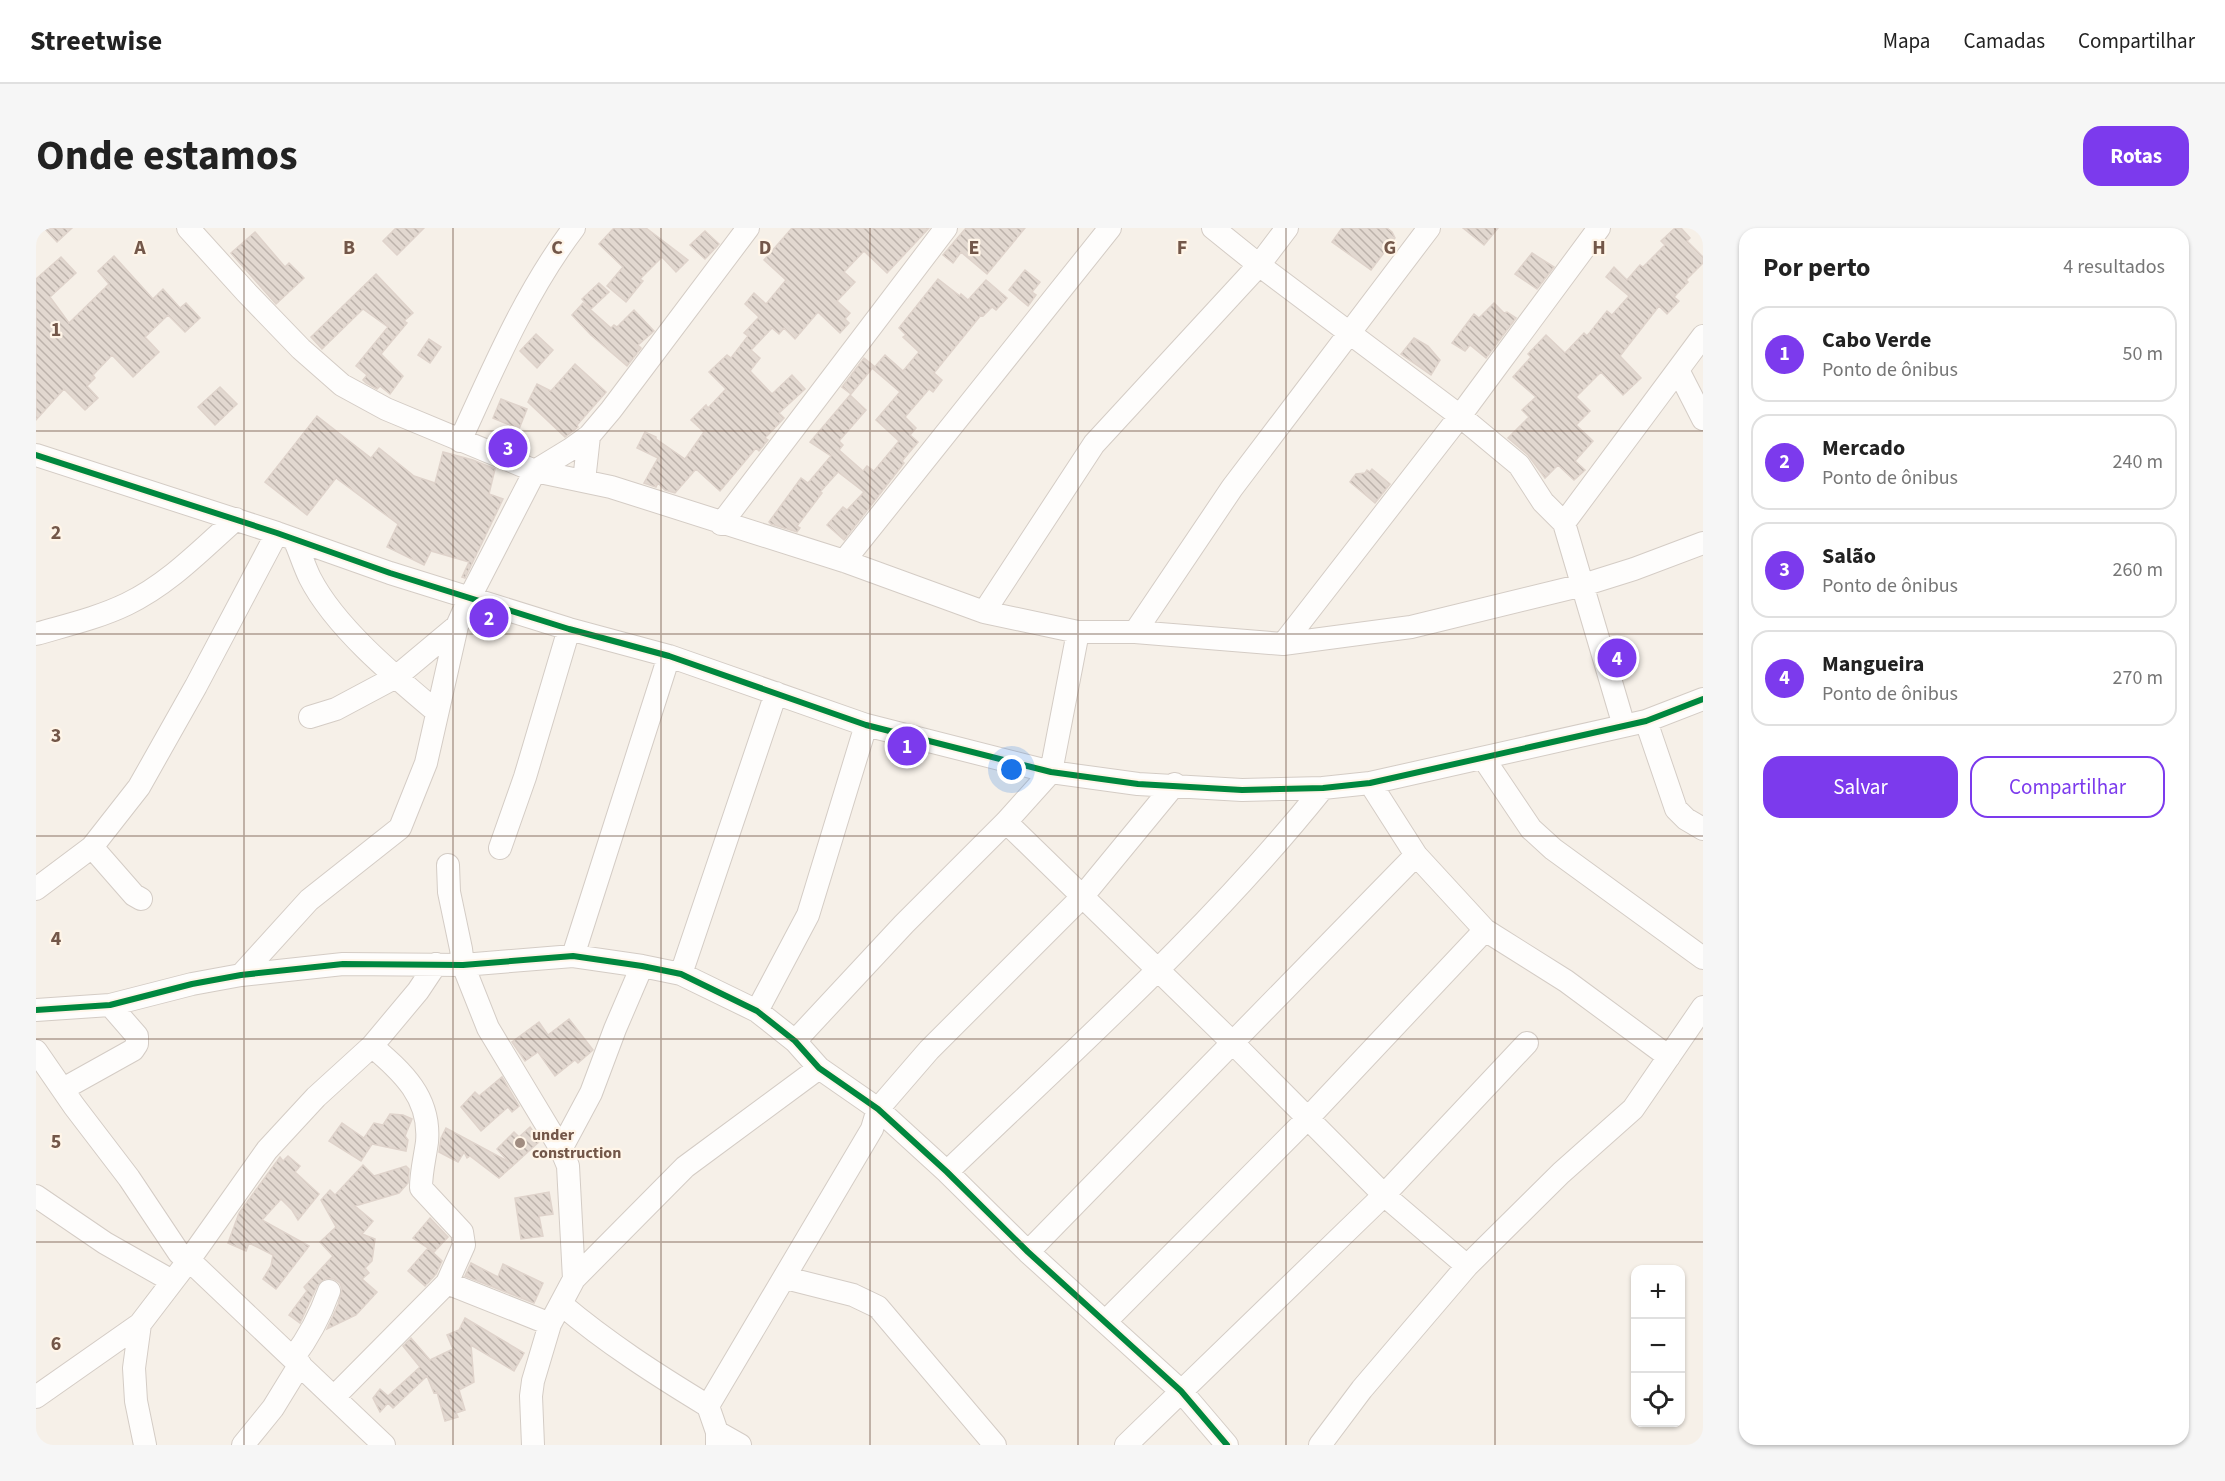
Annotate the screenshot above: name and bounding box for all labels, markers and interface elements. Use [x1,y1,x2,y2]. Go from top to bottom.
text: Streetwise [30,21,162,61]
text: Mapa [1883,26,1930,56]
text: Camadas [1963,26,2045,56]
text: Compartilhar [2078,26,2195,56]
text: Onde estamos [36,126,298,186]
button: Rotas [2083,126,2189,186]
text: A [133,234,146,262]
text: B [343,234,355,262]
text: C [551,234,563,262]
text: D [759,234,771,262]
text: E [969,234,979,262]
text: F [1177,234,1187,262]
text: G [1384,234,1396,262]
text: H [1592,234,1606,262]
text: Por perto [1763,249,1871,286]
text: 4 resultados [2063,253,2165,281]
text: 1 [51,316,61,344]
text: Cabo Verde [1822,324,1931,356]
text: 1 [1779,340,1790,368]
text: 50 m [2123,340,2163,368]
text: Ponto de ônibus [1822,356,1958,384]
pin: 3 [488,426,528,470]
text: Mercado [1822,432,1905,464]
text: 2 [1779,448,1790,476]
text: 240 m [2113,448,2163,476]
text: Ponto de ônibus [1822,464,1958,492]
text: 2 [51,519,61,547]
text: Salão [1822,540,1876,572]
text: 3 [1779,556,1790,584]
text: 260 m [2113,556,2163,584]
text: Ponto de ônibus [1822,572,1958,600]
pin: 2 [470,596,508,640]
pin: 4 [1598,636,1636,680]
text: Mangueira [1822,648,1924,680]
text: 4 [1779,664,1790,692]
text: 270 m [2113,664,2163,692]
text: Ponto de ônibus [1822,680,1958,708]
text: 3 [51,722,61,750]
pin: 1 [888,724,926,768]
your location [997,755,1026,784]
button: Salvar [1763,756,1958,818]
button: Compartilhar [1970,756,2165,818]
text: 4 [51,925,62,953]
place label: under construction [532,1124,621,1164]
text: 5 [51,1128,61,1156]
marker: under construction [513,1136,527,1150]
map controls [1631,1265,1685,1427]
button: + [1631,1265,1685,1319]
button: − [1631,1319,1685,1373]
text: 6 [51,1330,61,1358]
button: locate [1631,1373,1685,1427]

